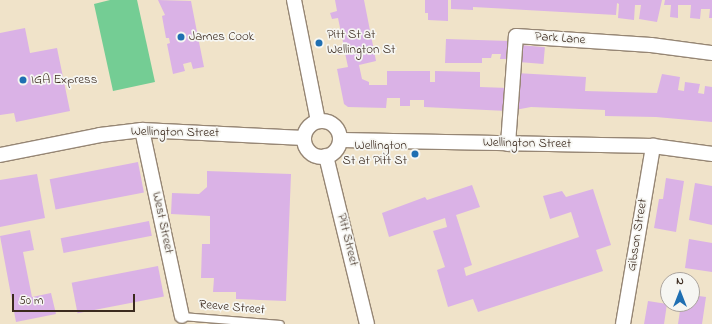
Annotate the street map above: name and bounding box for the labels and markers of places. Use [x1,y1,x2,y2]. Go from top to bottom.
place label: Pitt St at Wellington St [327,28,395,59]
place label: James Cook [189,29,254,45]
marker: James Cook [176,32,186,42]
marker: Pitt St at Wellington St [314,38,324,48]
place label: IGA Express [31,72,97,88]
marker: IGA Express [18,75,28,85]
place label: Wellington St at Pitt St [343,139,407,170]
marker: Wellington St at Pitt St [410,149,420,159]

